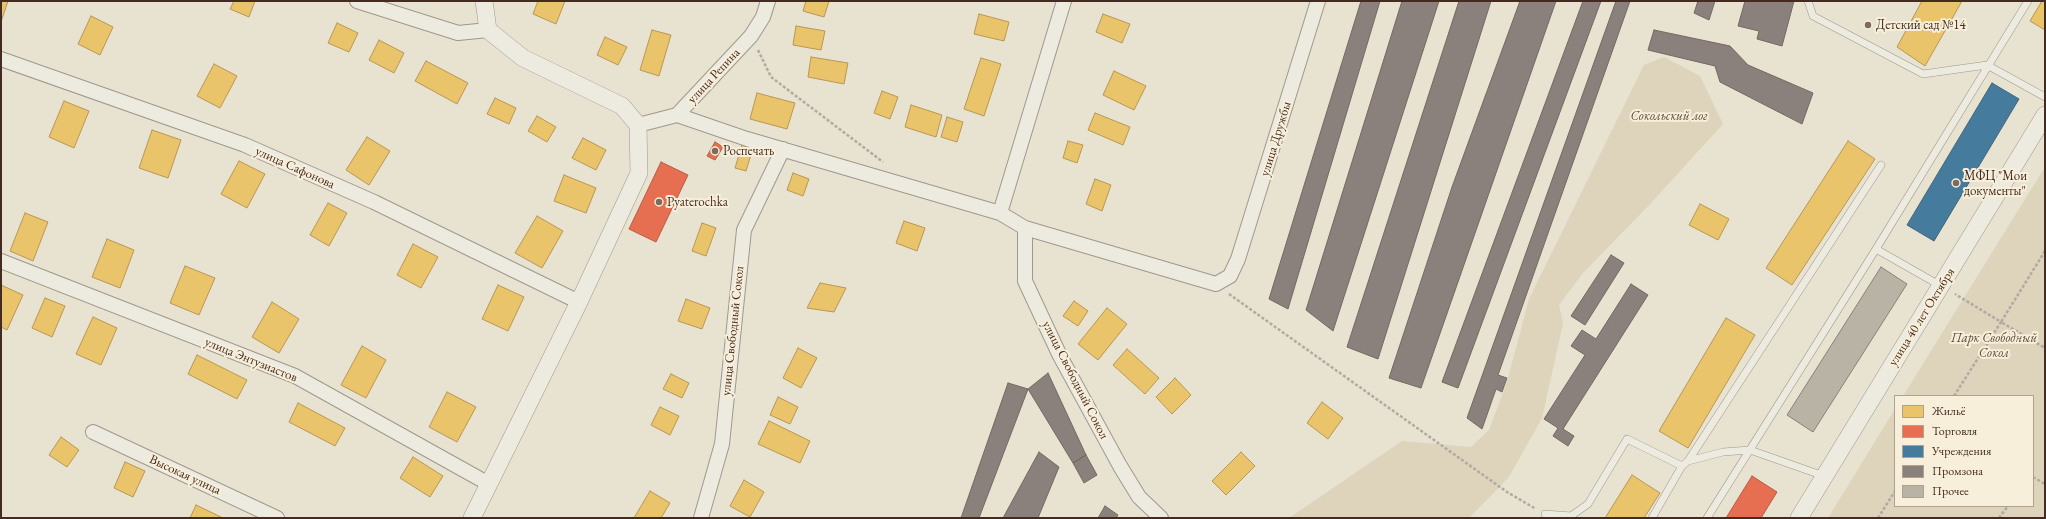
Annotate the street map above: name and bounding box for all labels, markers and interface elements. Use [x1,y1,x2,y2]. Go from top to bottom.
place label: Детский сад №14 [1876,17,1966,33]
marker: Детский сад №14 [1863,20,1873,30]
street label: улица Репина [684,45,744,107]
street label: улица Дружбы [1257,100,1295,178]
park label: Сокольский лог [1631,108,1707,124]
place label: Роспечать [723,143,774,159]
street label: улица Сафонова [253,144,337,192]
marker: Роспечать [710,146,720,156]
place label: МФЦ "Мои документы" [1964,168,2027,199]
marker: МФЦ "Мои документы" [1951,178,1961,188]
place label: Pyaterochka [667,194,728,210]
marker: Pyaterochka [654,197,664,207]
street label: улица Свободный Сокол [718,265,748,397]
street label: улица 40 лет Октября [1886,265,1958,369]
street label: улица Свободный Сокол [1038,318,1112,442]
park label: Парк Свободный Сокол [1951,330,2037,361]
street label: улица Энтузиастов [202,334,300,386]
legend [1894,395,2034,507]
text: Жильё [1932,403,1965,419]
text: Торговля [1932,423,1977,439]
text: Учреждения [1932,443,1991,459]
street label: Высокая улица [147,452,223,498]
text: Промзона [1932,463,1983,479]
text: Прочее [1932,483,1969,499]

